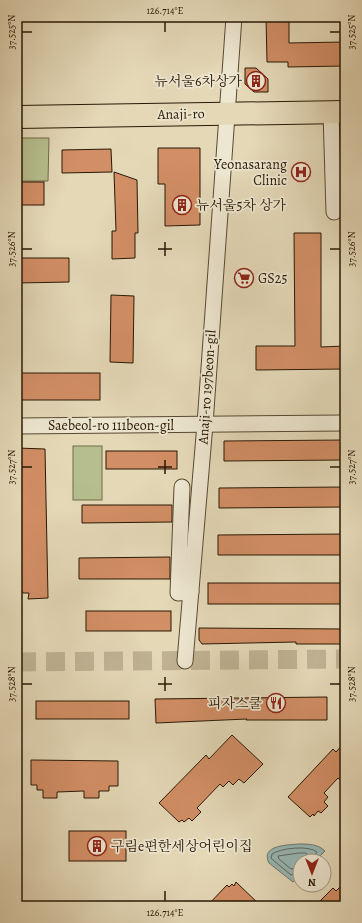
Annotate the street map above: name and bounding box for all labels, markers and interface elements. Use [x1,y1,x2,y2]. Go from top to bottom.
text: 126.714°E [147,4,184,17]
text: 37.525°N [5,15,18,49]
text: 37.525°N [345,15,358,49]
building icon: 뉴서울6차상가 [245,70,267,92]
place label: 뉴서울6차상가 [154,72,242,91]
street label: Anaji-ro [156,104,205,124]
place label: Yeonasarang Clinic [213,155,287,190]
hospital icon: Yeonasarang Clinic [290,161,312,183]
building icon: 뉴서울5차 상가 [171,194,193,216]
place label: 뉴서울5차 상가 [196,196,286,215]
text: 37.526°N [5,231,18,267]
text: 37.526°N [345,231,358,267]
supermarket icon: GS25 [233,267,255,289]
place label: GS25 [258,269,287,288]
street label: Anaji-ro 197beon-gil [193,329,221,446]
street label: Saebeol-ro 111beon-gil [48,416,175,435]
text: 37.527°N [5,450,18,484]
text: 37.527°N [345,450,358,484]
text: 37.528°N [5,666,18,702]
text: 37.528°N [345,666,358,702]
restaurant icon: 피자스쿨 [265,692,287,714]
place label: 피자스쿨 [208,694,262,713]
building icon: 구림e편한세상어린이집 [86,835,108,857]
place label: 구림e편한세상어린이집 [111,837,253,856]
north arrow [292,853,332,893]
text: N [308,875,316,890]
text: 126.714°E [147,906,184,919]

